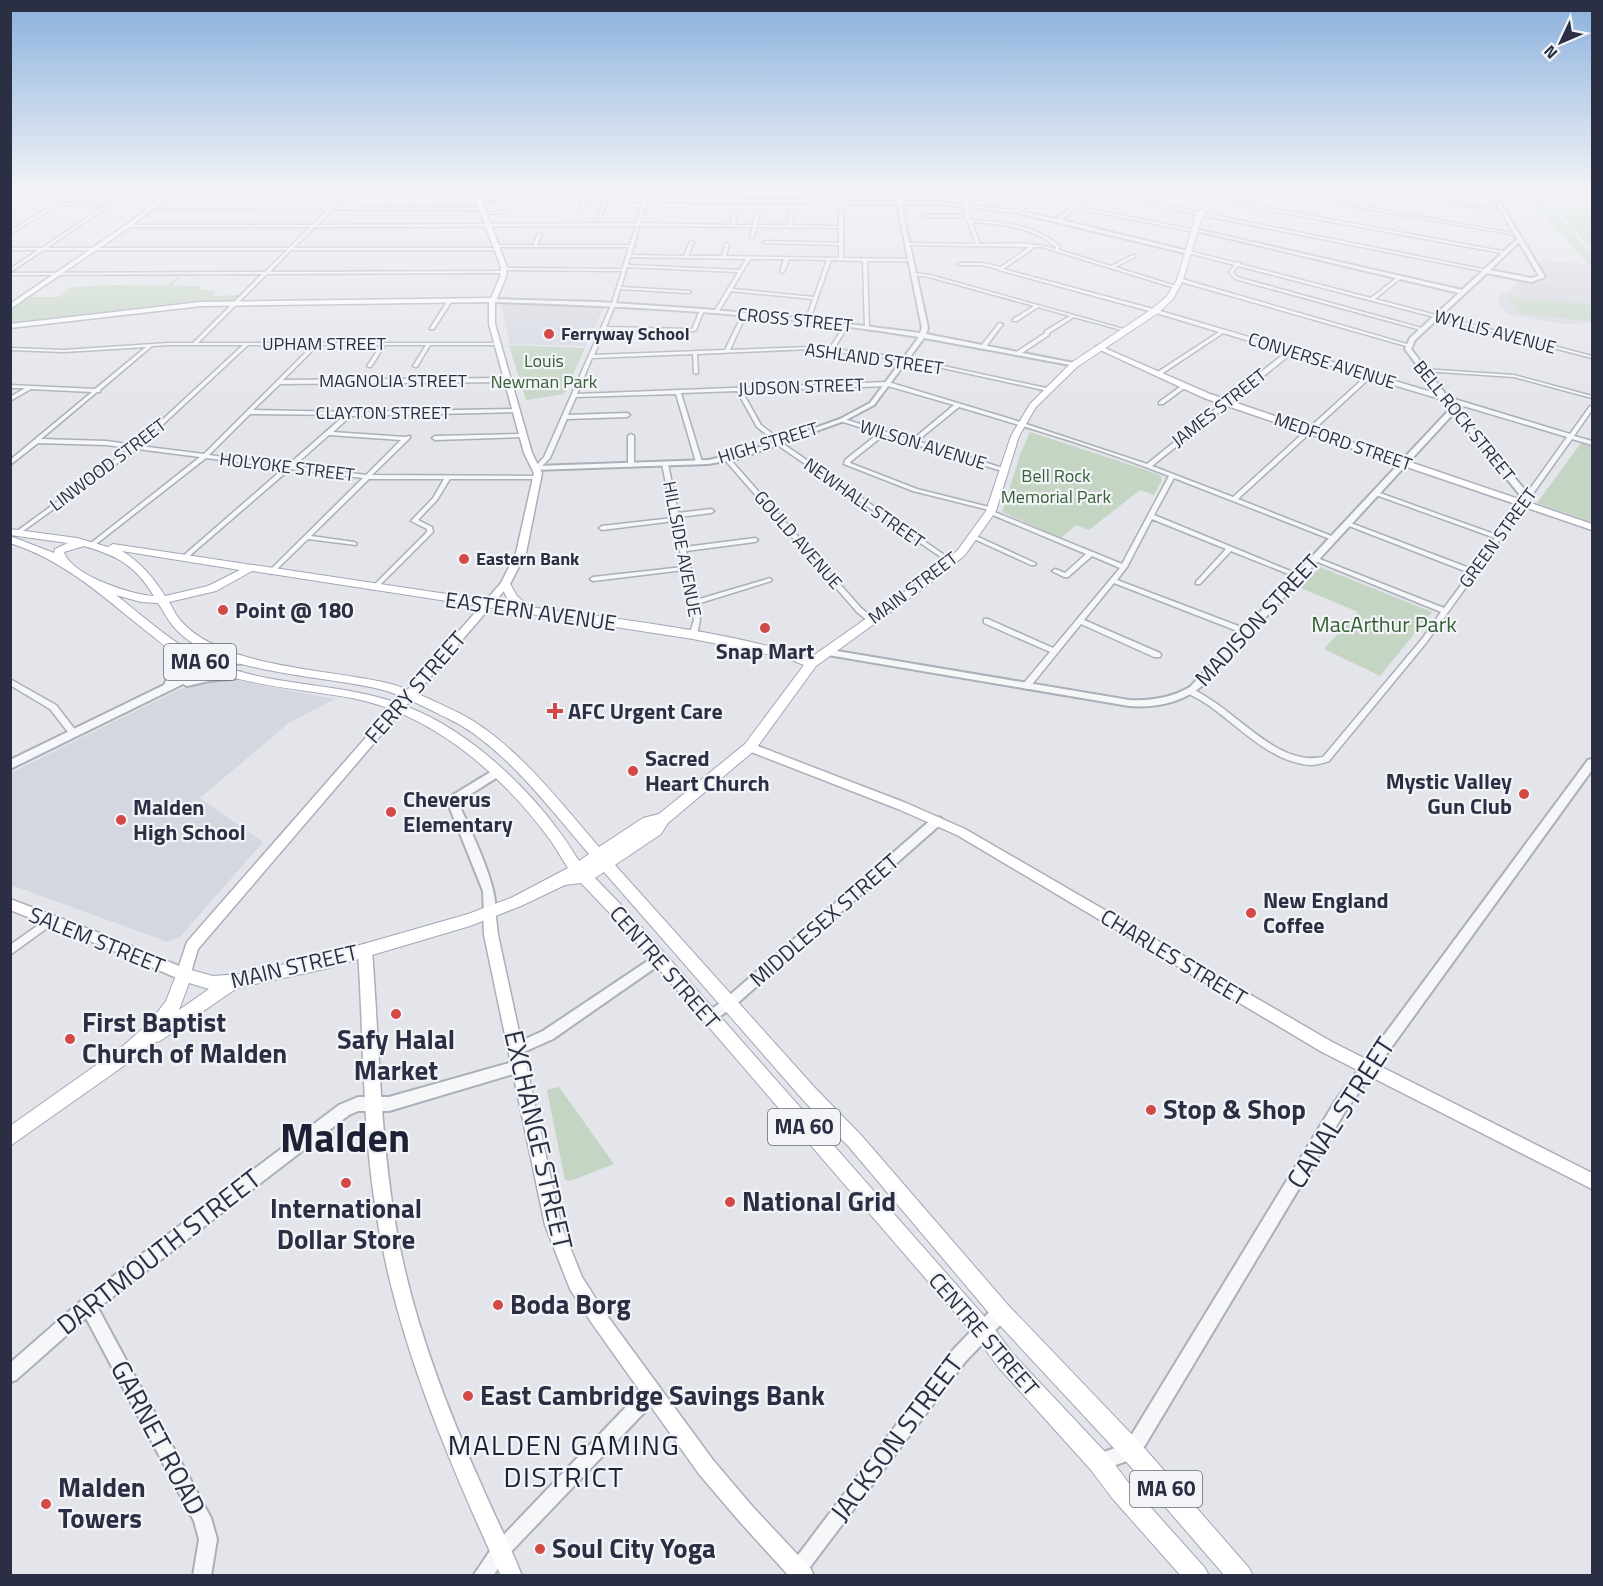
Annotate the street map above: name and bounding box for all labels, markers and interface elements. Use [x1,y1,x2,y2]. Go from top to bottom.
north arrow [1531,12,1591,72]
text: N [1538,40,1563,65]
street label: CROSS STREET [736,300,855,339]
street label: WYLLIS AVENUE [1431,302,1559,361]
place label: Ferryway School [561,320,690,347]
street label: CONVERSE AVENUE [1245,325,1399,396]
marker: Ferryway School [542,327,556,341]
street label: UPHAM STREET [262,330,386,357]
street label: ASHLAND STREET [803,335,945,382]
park label: Louis Newman Park [491,347,598,395]
street label: BELL ROCK STREET [1407,354,1522,487]
street label: JAMES STREET [1165,361,1272,453]
street label: MAGNOLIA STREET [319,367,468,394]
street label: JUDSON STREET [738,371,865,402]
street label: CLAYTON STREET [316,399,451,426]
street label: MEDFORD STREET [1271,405,1416,478]
street label: LINWOOD STREET [44,411,172,518]
street label: WILSON AVENUE [856,412,990,477]
street label: HIGH STREET [714,414,822,471]
street label: HOLYOKE STREET [218,445,357,488]
street label: NEWHALL STREET [798,451,931,555]
park label: Bell Rock Memorial Park [1001,462,1112,510]
street label: HILLSIDE AVENUE [656,479,709,619]
street label: GREEN STREET [1452,482,1543,593]
street label: GOULD AVENUE [748,484,849,595]
place label: Eastern Bank [476,545,580,572]
street label: MAIN STREET [862,545,964,630]
street label: MADISON STREET [1186,546,1328,694]
marker: Eastern Bank [457,552,471,566]
street label: EASTERN AVENUE [443,582,619,640]
place label: Point @ 180 [235,593,354,627]
marker: Point @ 180 [216,603,230,617]
park label: MacArthur Park [1311,607,1457,641]
marker: Snap Mart [758,621,772,635]
street label: FERRY STREET [356,623,474,751]
place label: Snap Mart [716,634,814,668]
road number: MA 60 [164,644,236,680]
place label: AFC Urgent Care [568,694,723,728]
marker: AFC Urgent Care [546,702,564,720]
place label: Sacred Heart Church [645,741,770,800]
marker: Sacred Heart Church [626,764,640,778]
place label: Mystic Valley Gun Club [1386,764,1512,823]
place label: Cheverus Elementary [403,782,513,841]
marker: Mystic Valley Gun Club [1517,787,1531,801]
place label: Malden High School [133,790,246,849]
marker: Cheverus Elementary [384,805,398,819]
marker: Malden High School [114,813,128,827]
street label: MIDDLESEX STREET [741,845,907,995]
place label: New England Coffee [1263,883,1389,942]
street label: SALEM STREET [24,897,170,983]
street label: CENTRE STREET [602,898,729,1037]
street label: CHARLES STREET [1094,900,1254,1014]
marker: New England Coffee [1244,906,1258,920]
street label: MAIN STREET [227,935,361,997]
place label: First Baptist Church of Malden [82,1001,287,1073]
marker: Safy Halal Market [389,1007,403,1021]
place label: Safy Halal Market [337,1018,455,1090]
street label: EXCHANGE STREET [494,1026,585,1253]
street label: CANAL STREET [1275,1028,1404,1196]
marker: First Baptist Church of Malden [63,1032,77,1046]
place label: Stop & Shop [1163,1088,1306,1129]
marker: Stop & Shop [1144,1103,1158,1117]
district label: Malden [280,1107,410,1168]
road number: MA 60 [768,1109,840,1145]
street label: DARTMOUTH STREET [47,1158,269,1344]
marker: International Dollar Store [339,1176,353,1190]
place label: National Grid [742,1180,896,1221]
place label: International Dollar Store [270,1187,422,1259]
marker: National Grid [723,1195,737,1209]
street label: CENTRE STREET [921,1265,1048,1404]
place label: Boda Borg [510,1283,631,1324]
marker: Boda Borg [491,1298,505,1312]
street label: JACKSON STREET [819,1345,972,1529]
street label: GARNET ROAD [101,1352,217,1522]
place label: East Cambridge Savings Bank [480,1374,825,1415]
marker: East Cambridge Savings Bank [461,1389,475,1403]
district label: MALDEN GAMING DISTRICT [448,1423,680,1498]
place label: Malden Towers [58,1466,146,1538]
road number: MA 60 [1130,1471,1202,1507]
marker: Malden Towers [39,1497,53,1511]
place label: Soul City Yoga [552,1527,716,1568]
marker: Soul City Yoga [533,1542,547,1556]

